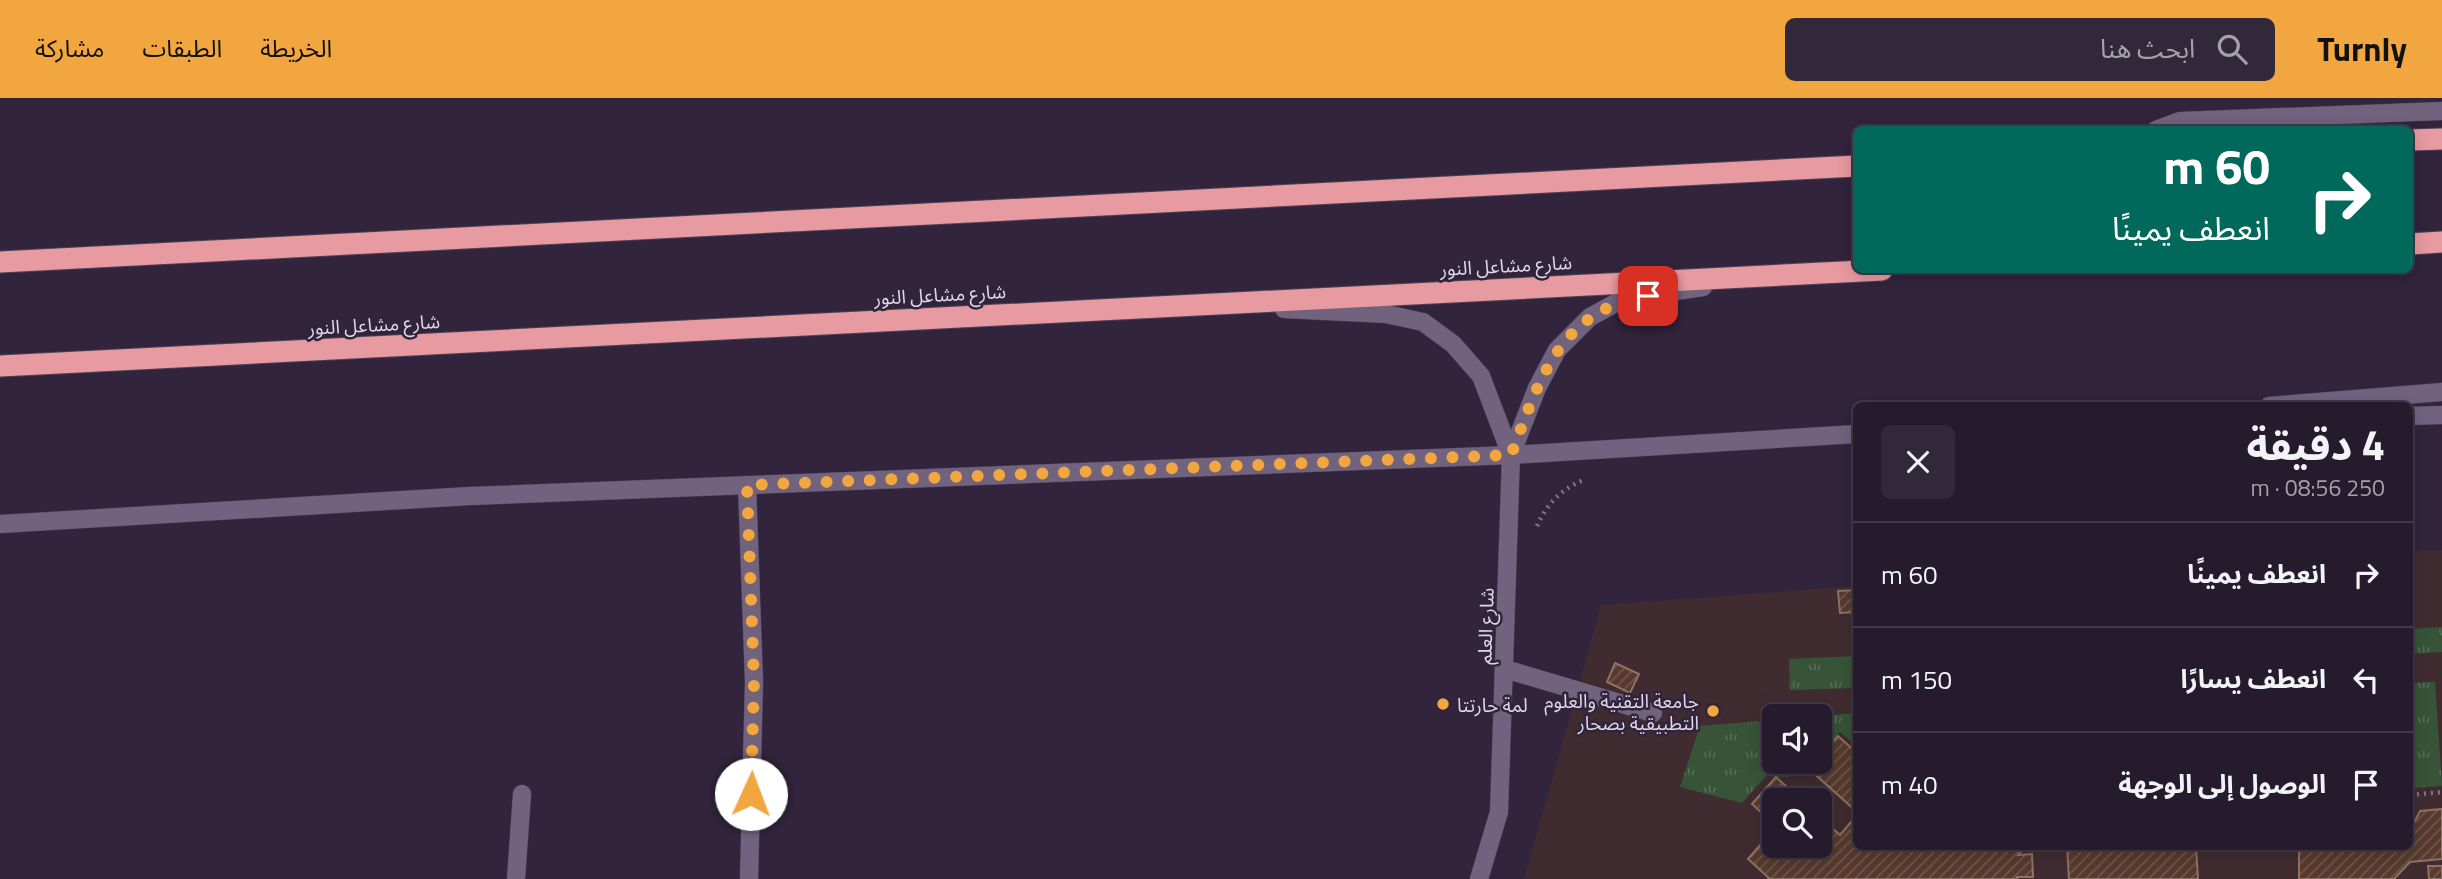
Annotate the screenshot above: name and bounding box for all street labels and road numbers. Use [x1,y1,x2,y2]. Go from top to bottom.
street label: شارع مشاعل النور [1438,247,1573,283]
street label: شارع مشاعل النور [872,276,1007,312]
street label: شارع مشاعل النور [306,306,441,342]
street label: شارع العلم [1469,587,1502,665]

